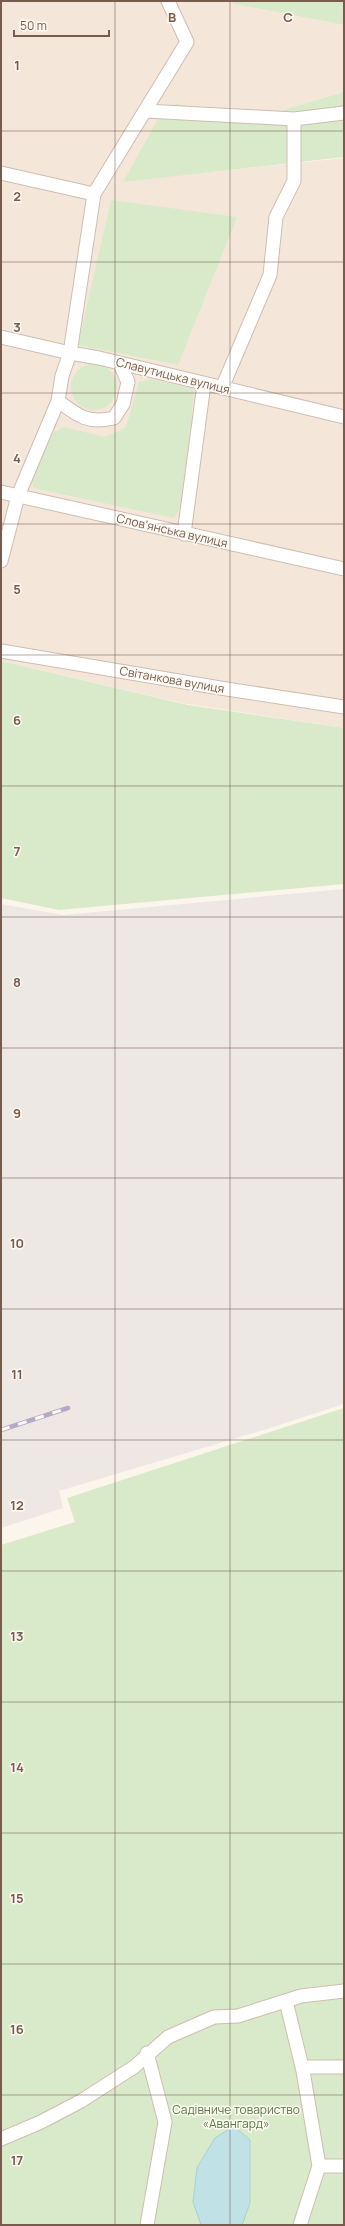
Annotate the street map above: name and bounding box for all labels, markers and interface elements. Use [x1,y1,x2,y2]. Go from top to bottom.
text: B [168,8,176,26]
text: C [283,8,293,26]
scale bar [14,12,109,38]
text: 50 m [20,17,47,34]
text: 1 [14,56,20,74]
text: 2 [13,187,21,205]
text: 3 [13,318,21,336]
street label: Славутицька вулиця [114,353,232,398]
text: 4 [13,449,21,467]
street label: Словʼянська вулиця [115,509,229,552]
text: 5 [13,580,21,598]
street label: Світанкова вулиця [118,662,226,697]
text: 6 [13,711,21,729]
text: 7 [14,842,21,860]
text: 8 [13,973,21,991]
text: 9 [13,1104,21,1122]
text: 10 [10,1234,24,1252]
text: 11 [11,1365,23,1383]
text: 12 [10,1496,24,1514]
text: 13 [10,1627,24,1645]
text: 14 [10,1758,24,1776]
text: 15 [10,1889,24,1907]
text: 16 [10,2020,24,2038]
park label: Садівниче товариство «Авангард» [172,2101,300,2132]
text: 17 [11,2151,23,2169]

